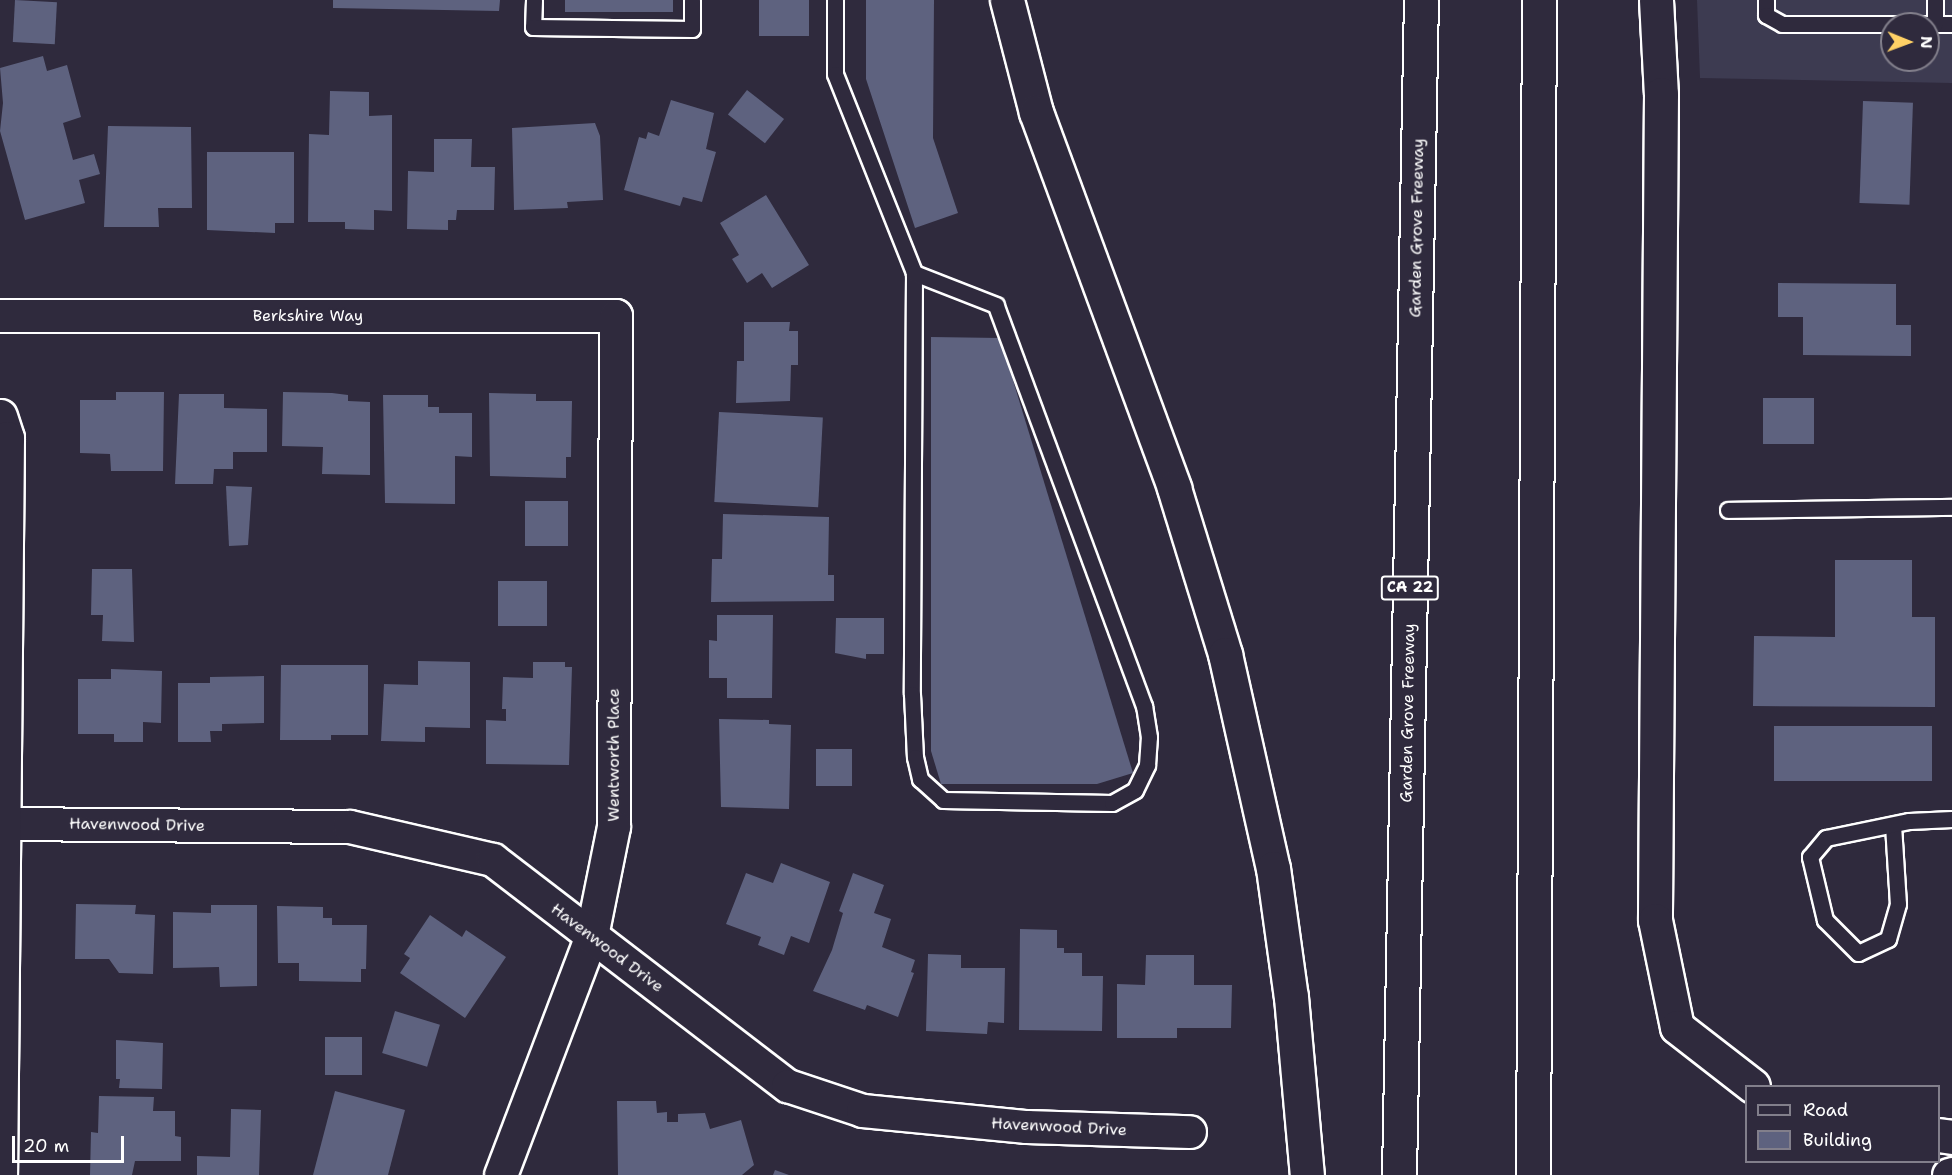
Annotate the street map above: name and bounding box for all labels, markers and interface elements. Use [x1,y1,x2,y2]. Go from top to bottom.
north arrow [1880,12,1940,72]
text: N [1916,36,1937,49]
street label: Garden Grove Freeway [1406,138,1428,318]
street label: Berkshire Way [253,306,363,326]
road number: CA 22 [1380,576,1440,600]
street label: Garden Grove Freeway [1397,623,1419,803]
street label: Wentworth Place [604,688,624,822]
street label: Havenwood Drive [69,814,205,836]
street label: Havenwood Drive [547,899,667,997]
legend [1745,1085,1940,1163]
text: Road [1803,1098,1848,1122]
street label: Havenwood Drive [991,1114,1127,1140]
scale bar [15,1124,128,1162]
text: Building [1803,1128,1872,1152]
text: 20 m [23,1134,69,1158]

